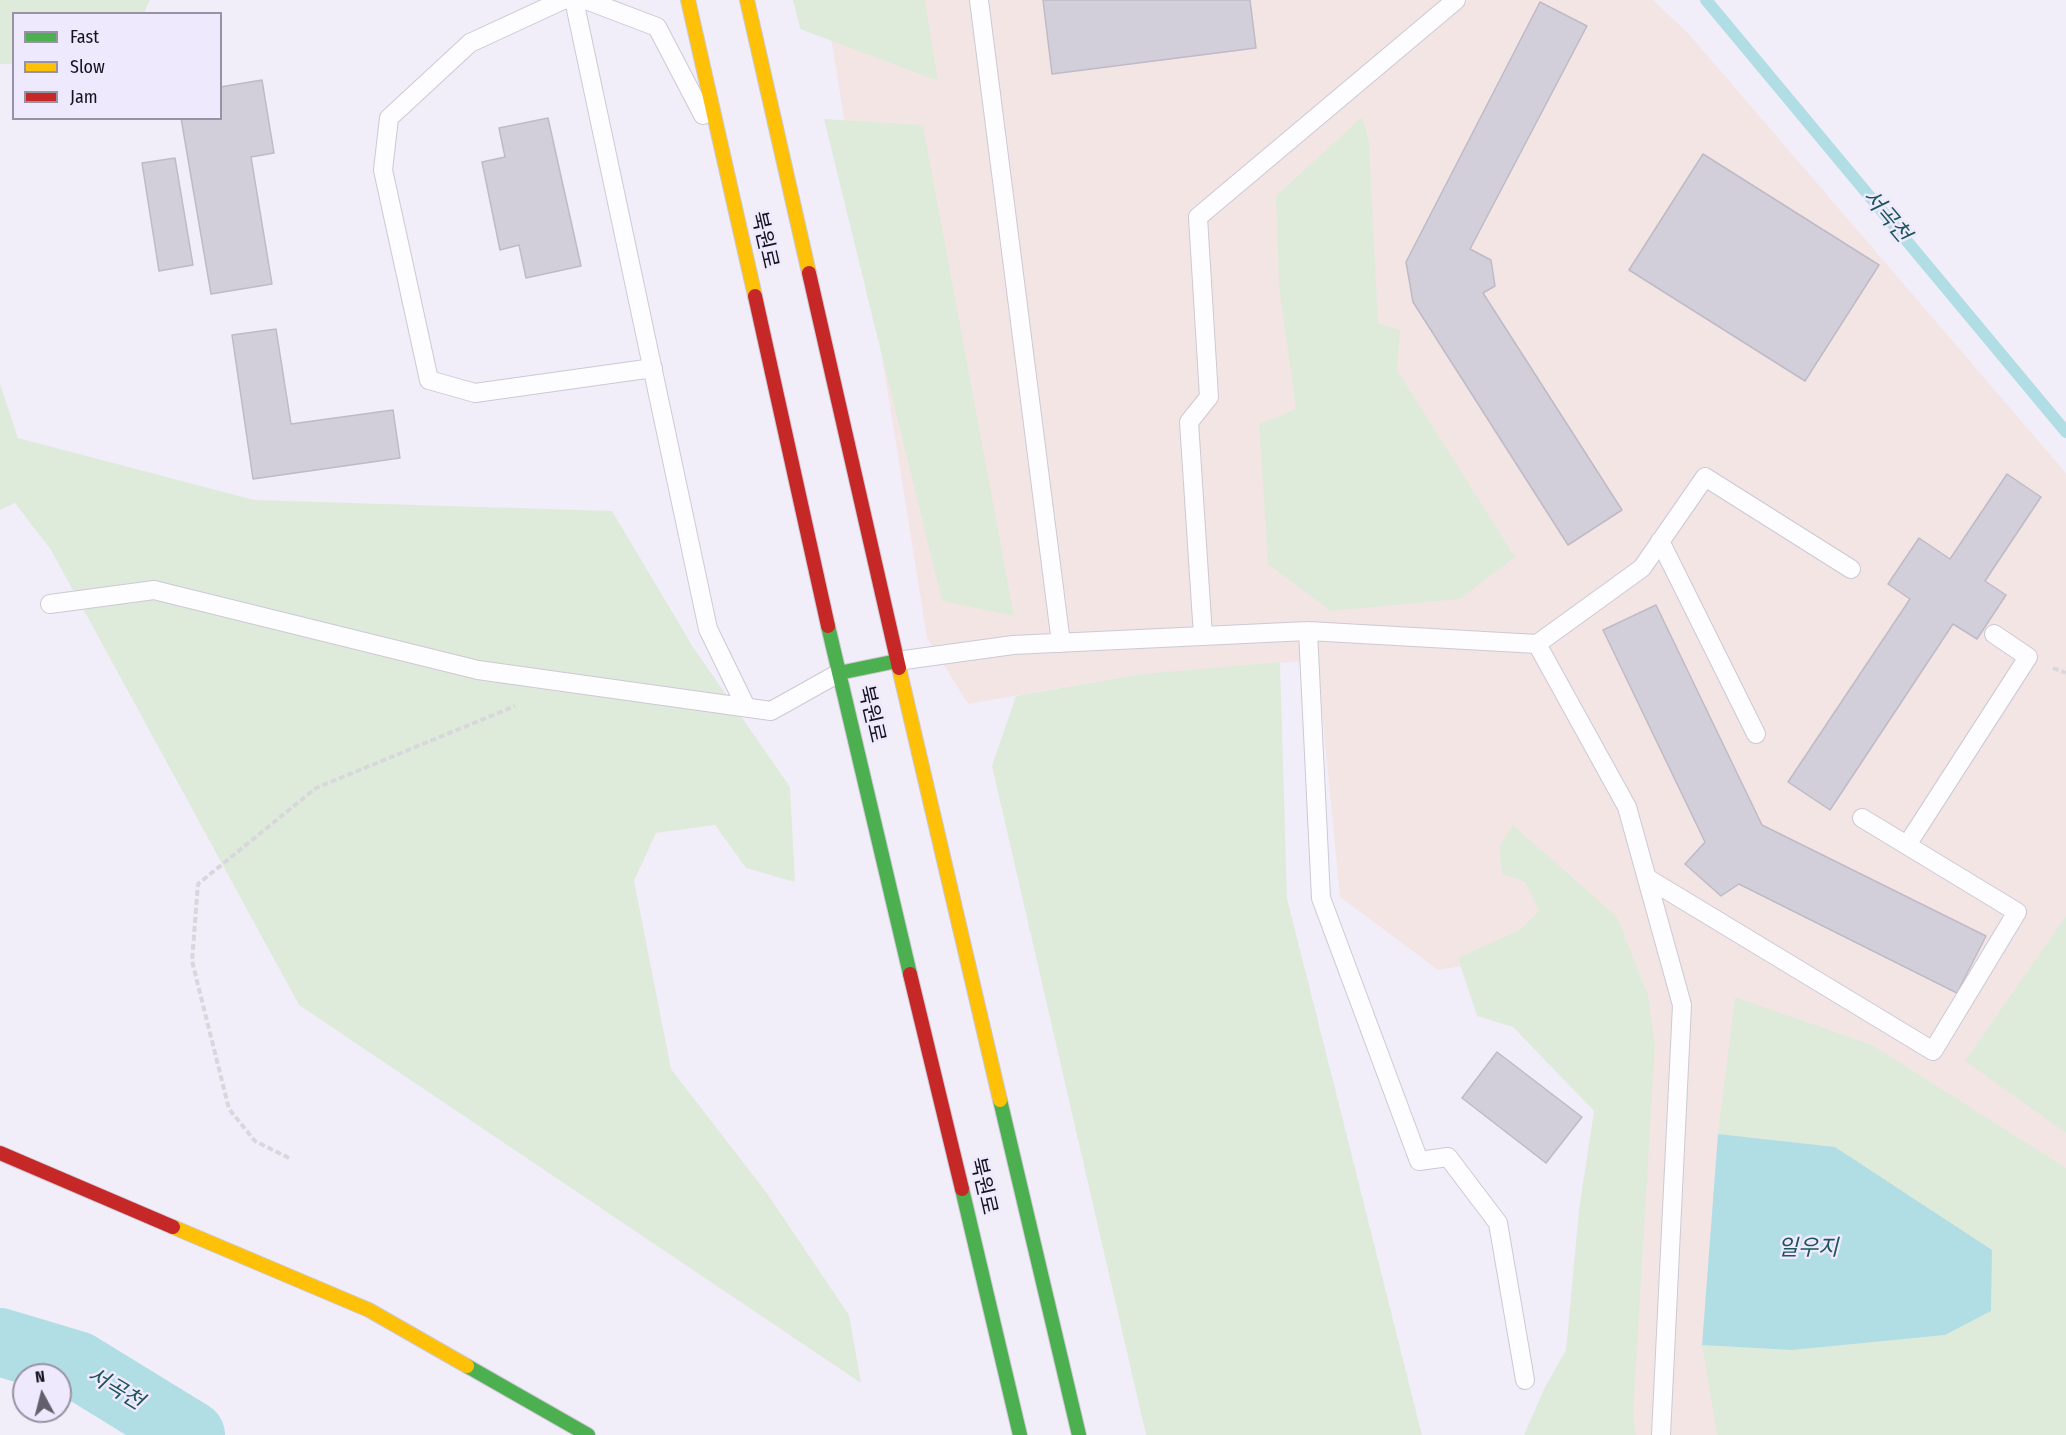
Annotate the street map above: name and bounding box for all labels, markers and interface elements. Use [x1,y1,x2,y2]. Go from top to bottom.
legend [12,12,222,120]
text: Fast [70,26,99,48]
text: Slow [70,56,105,78]
text: Jam [70,86,98,108]
water label: 서곡천 [1856,184,1916,248]
street label: 북원로 [745,209,783,271]
street label: 북원로 [852,683,890,745]
street label: 북원로 [964,1155,1002,1217]
water label: 일우지 [1778,1236,1838,1262]
water label: 서곡천 [82,1362,148,1416]
north arrow [12,1363,72,1423]
text: N [34,1367,46,1387]

